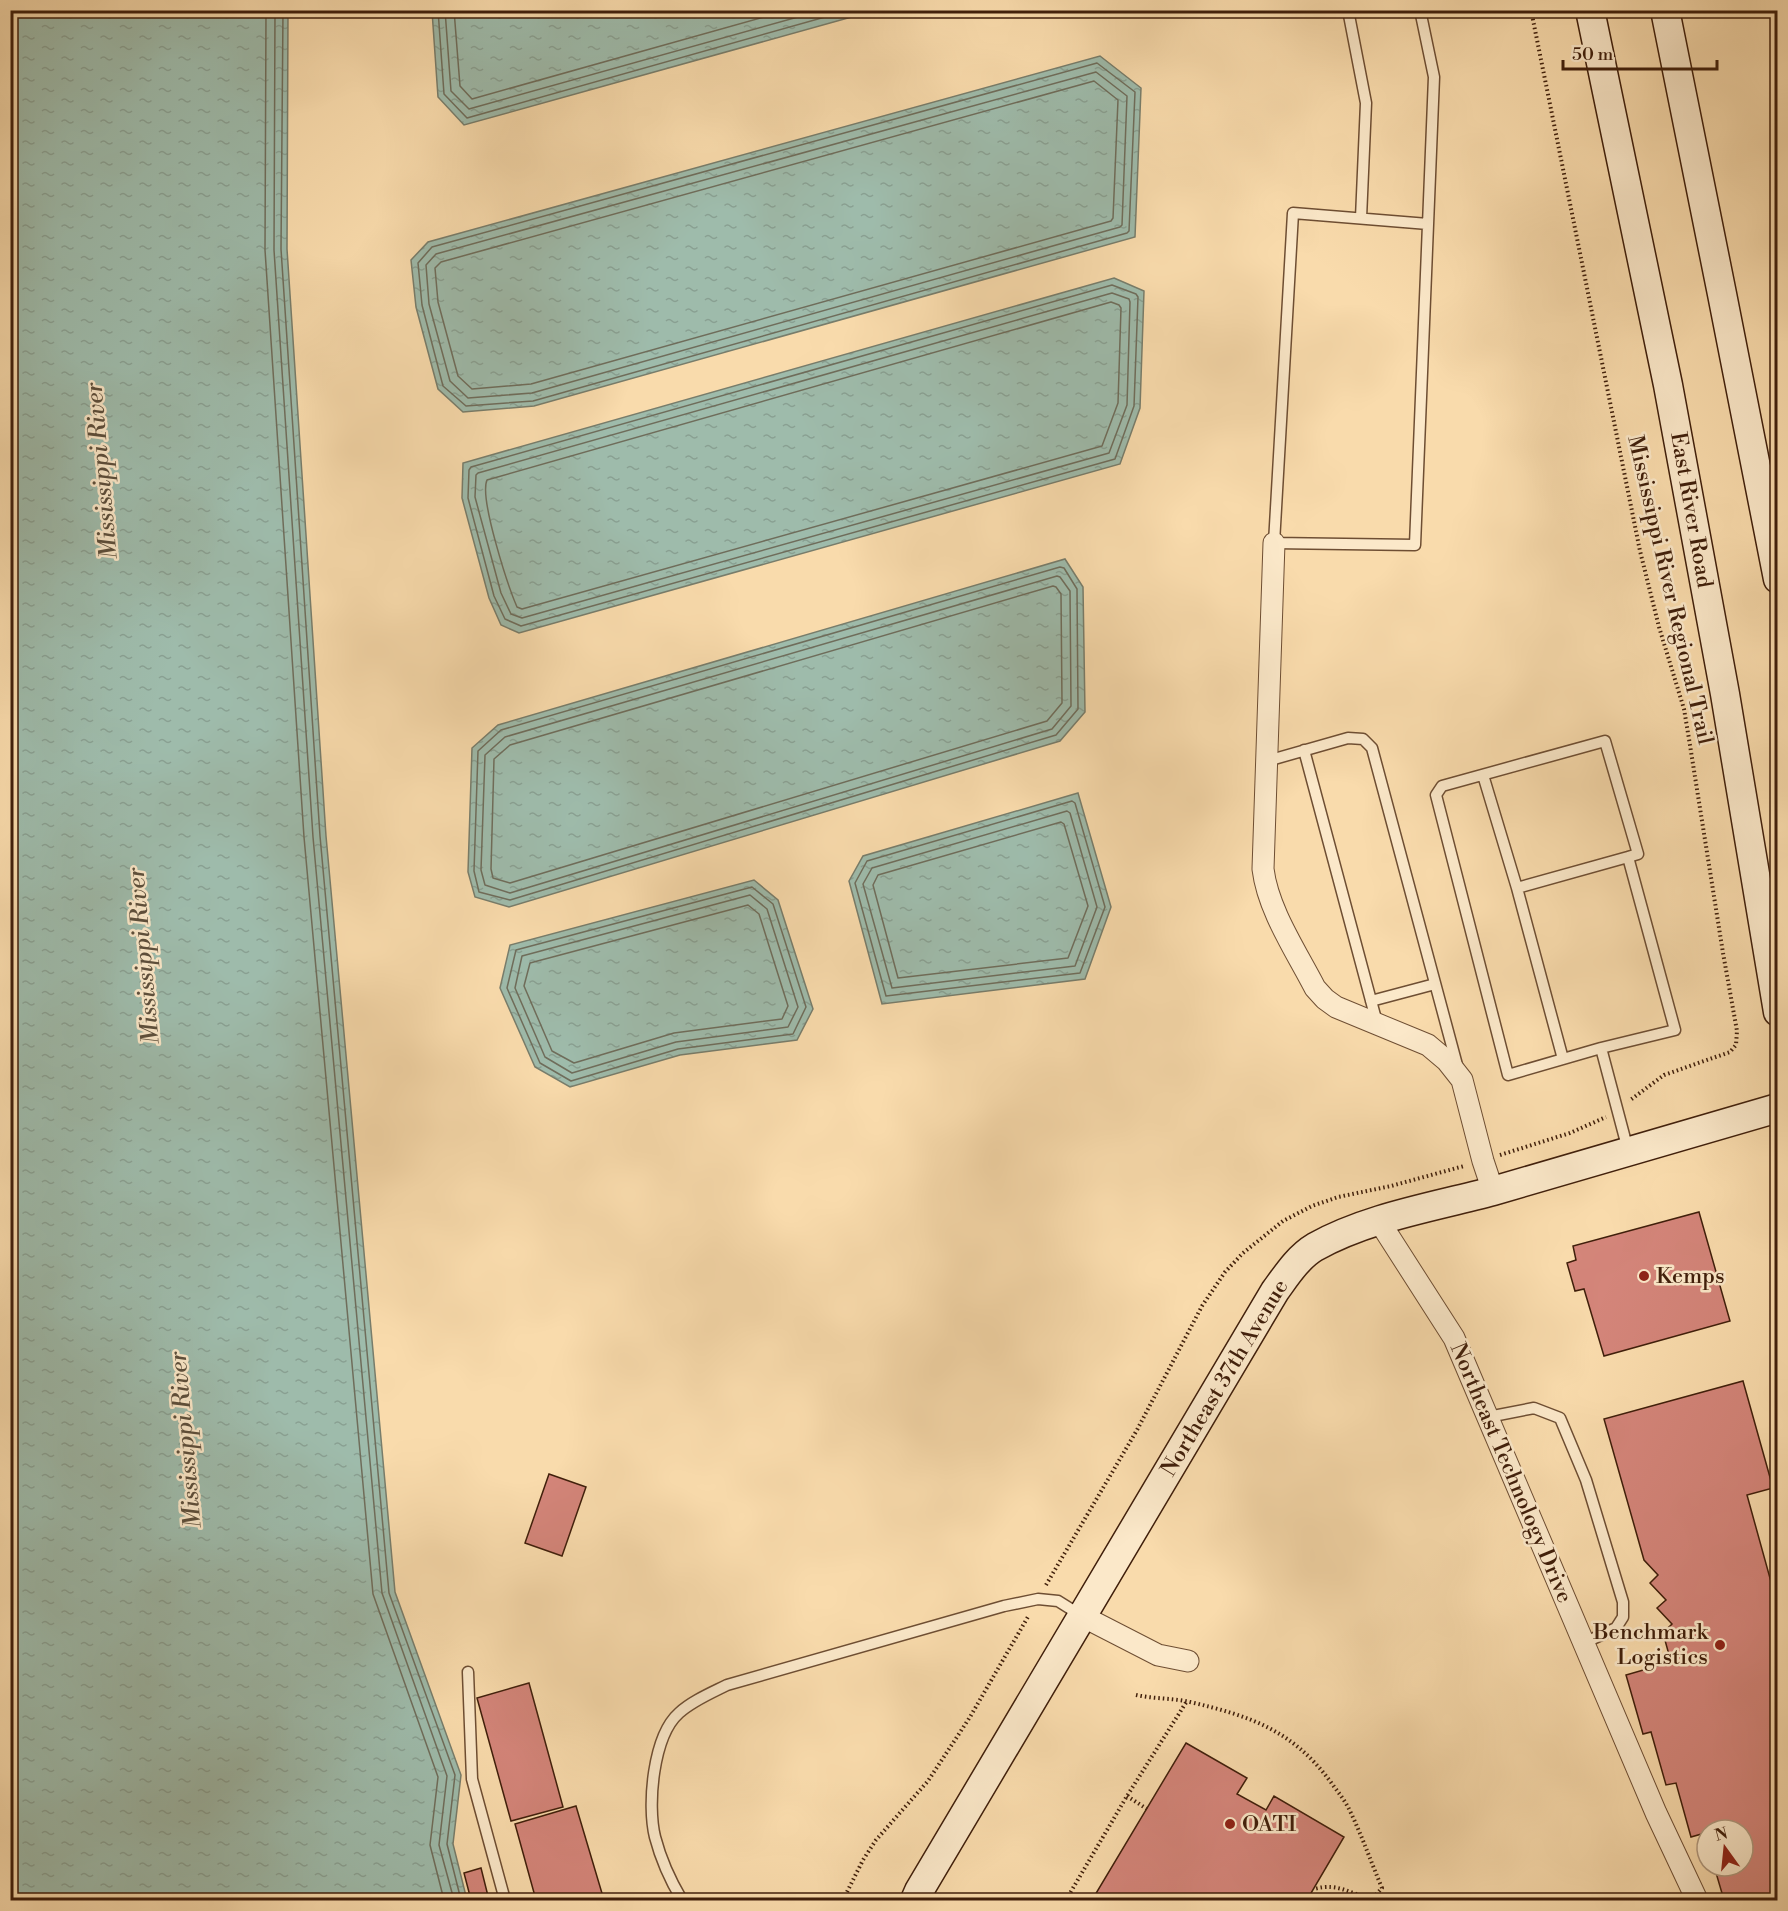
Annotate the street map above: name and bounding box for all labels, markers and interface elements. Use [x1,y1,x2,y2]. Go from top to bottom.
scale bar [1563,33,1718,71]
text: 50 m [1572,43,1614,66]
water label: Mississippi River [79,381,125,561]
street label: East River Road [1664,430,1718,590]
street label: Mississippi River Regional Trail [1621,433,1719,748]
water label: Mississippi River [121,866,167,1046]
place label: Kemps [1656,1263,1725,1290]
marker: Kemps [1637,1269,1651,1283]
street label: Northeast 37th Avenue [1155,1275,1295,1481]
street label: Northeast Technology Drive [1444,1339,1578,1607]
water label: Mississippi River [163,1350,209,1530]
place label: Benchmark Logistics [1592,1619,1710,1671]
marker: Benchmark Logistics [1713,1638,1727,1652]
place label: OATI [1242,1811,1297,1838]
marker: OATI [1223,1817,1237,1831]
north arrow [1695,1818,1755,1878]
text: N [1713,1823,1730,1846]

